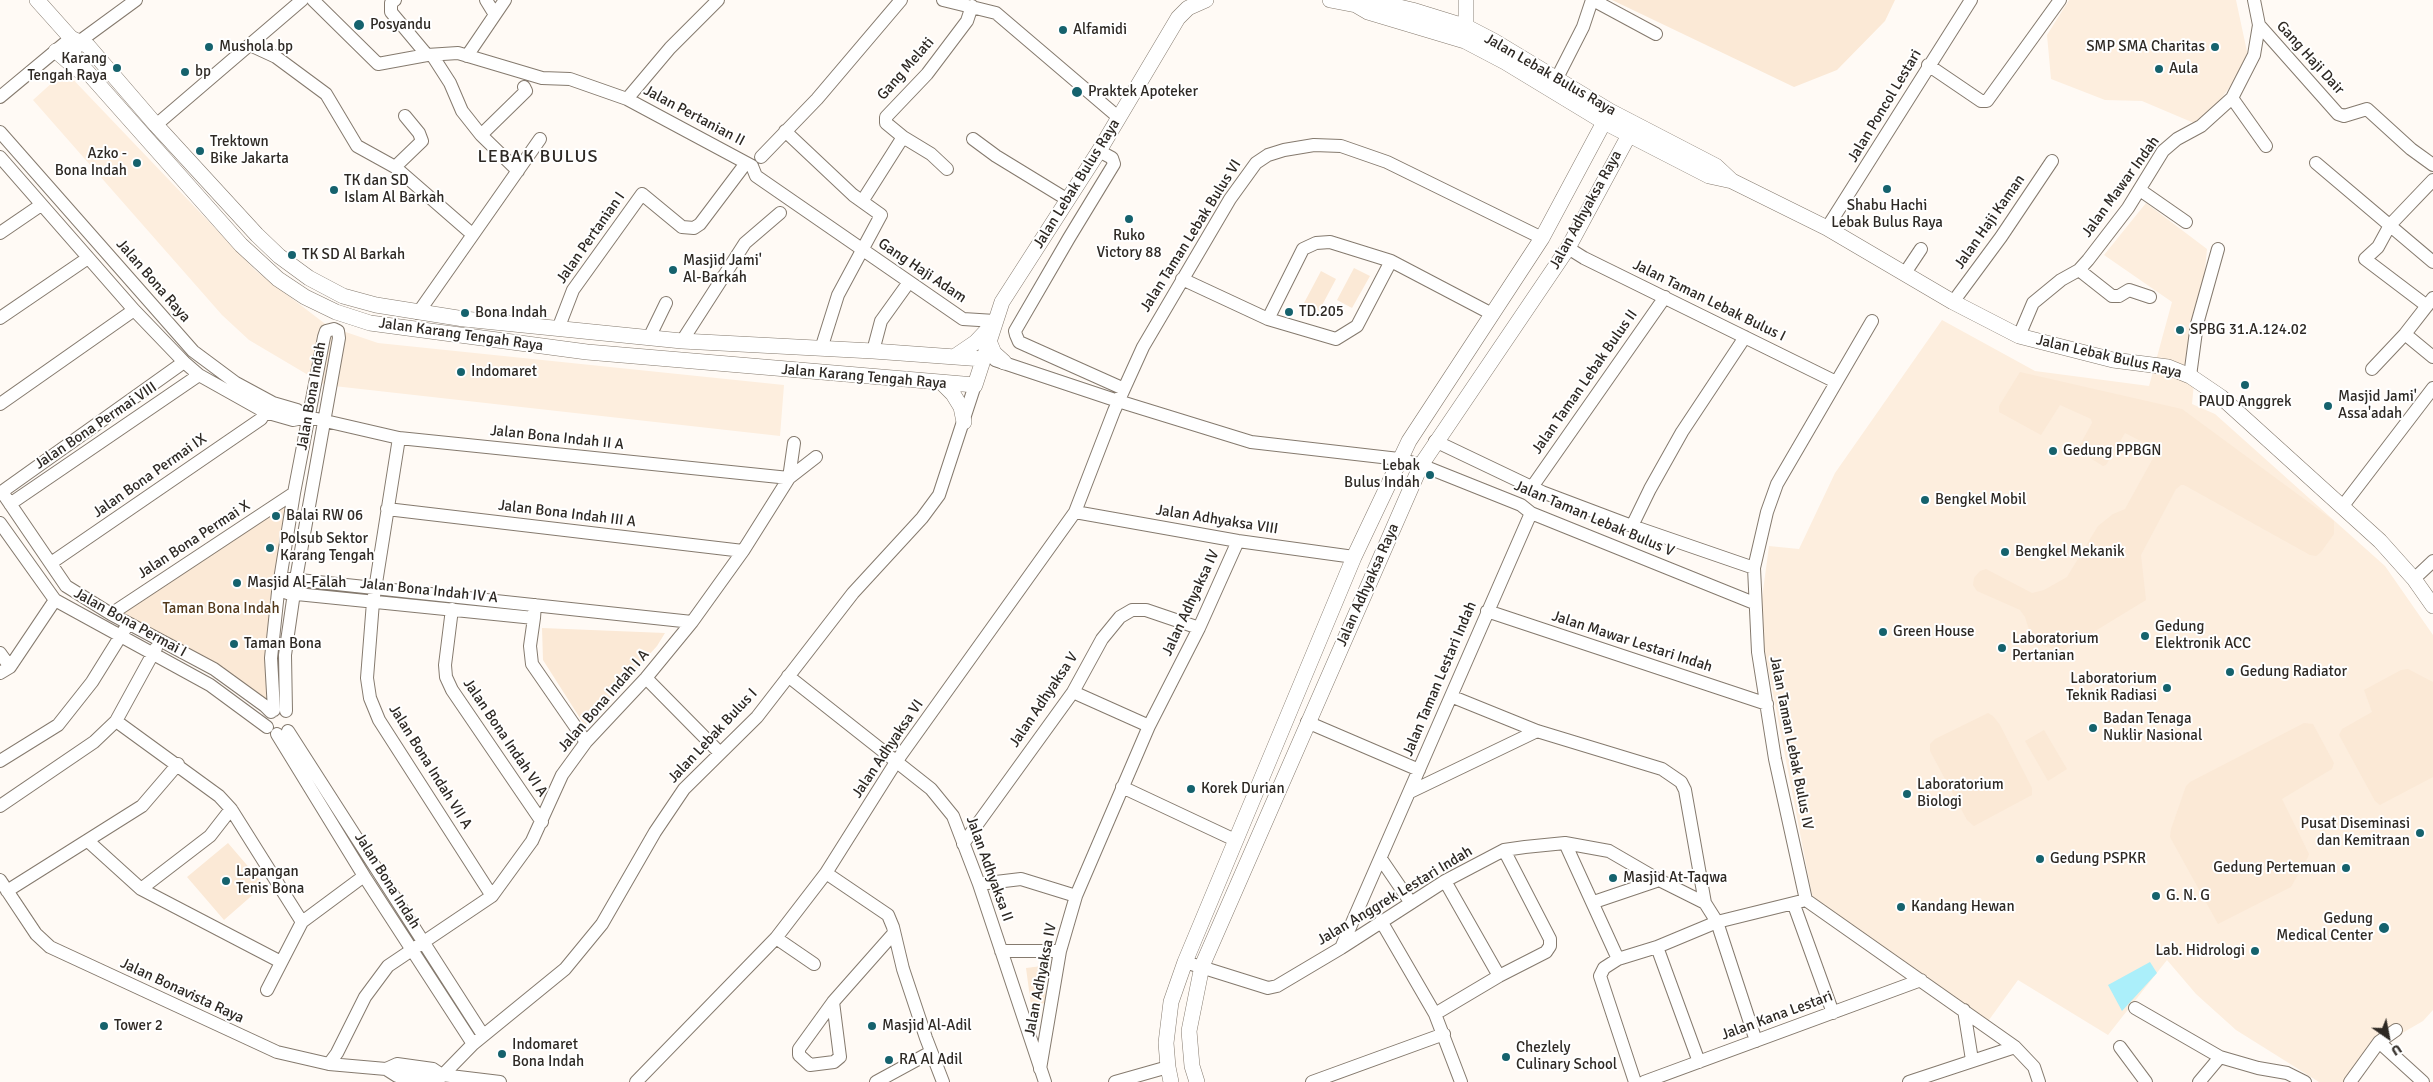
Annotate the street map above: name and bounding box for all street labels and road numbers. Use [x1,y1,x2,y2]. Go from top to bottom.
street label: Gang Haji Dair [2272,18,2348,98]
street label: Jalan Lebak Bulus Raya [1481,30,1619,120]
street label: Gang Melati [874,34,938,104]
street label: Jalan Poncol Lestari [1844,46,1926,166]
street label: Jalan Pertanian II [640,82,748,150]
street label: Jalan Lebak Bulus Raya [1030,116,1124,252]
street label: Jalan Mawar Indah [2078,133,2164,241]
street label: Jalan Adhyaksa Raya [1546,148,1626,272]
street label: Jalan Taman Lebak Bulus VI [1137,156,1245,316]
street label: Jalan Haji Kaman [1951,171,2029,273]
street label: Jalan Pertanian I [553,189,629,287]
street label: Gang Haji Adam [874,235,970,307]
street label: Jalan Bona Raya [112,236,194,326]
street label: Jalan Taman Lebak Bulus I [1630,256,1788,346]
street label: Jalan Taman Lebak Bulus II [1528,306,1642,458]
street label: Jalan Karang Tengah Raya [378,315,544,355]
street label: Jalan Lebak Bulus Raya [2034,331,2184,383]
street label: Jalan Bona Indah [294,340,330,452]
street label: Jalan Karang Tengah Raya [781,361,947,393]
street label: Jalan Bona Permai VIII [32,378,160,474]
street label: Jalan Bona Indah II A [489,422,625,454]
street label: Jalan Bona Permai IX [90,430,210,522]
street label: Jalan Taman Lebak Bulus V [1511,477,1677,561]
street label: Jalan Bona Permai X [134,497,254,583]
street label: Jalan Bona Indah III A [497,497,637,531]
street label: Jalan Adhyaksa VIII [1155,501,1279,539]
street label: Jalan Adhyaksa Raya [1333,521,1403,649]
street label: Jalan Adhyaksa IV [1159,547,1223,659]
street label: Jalan Bona Indah IV A [359,575,499,607]
street label: Jalan Bona Permai I [71,585,189,661]
street label: Jalan Taman Lestari Indah [1399,599,1481,759]
street label: Jalan Mawar Lestari Indah [1549,607,1715,677]
street label: Jalan Bona Indah I A [555,646,653,756]
street label: Jalan Adhyaksa V [1006,649,1082,751]
street label: Jalan Taman Lebak Bulus IV [1765,655,1817,831]
street label: Jalan Bona Indah VI A [459,676,551,800]
street label: Jalan Lebak Bulus I [665,685,761,787]
street label: Jalan Adhyaksa VI [848,696,928,802]
street label: Jalan Bona Indah VII A [385,702,475,832]
street label: Jalan Adhyaksa II [962,814,1016,924]
street label: Jalan Bona Indah [350,830,424,932]
street label: Jalan Anggrek Lestari Indah [1314,842,1476,950]
street label: Jalan Adhyaksa IV [1021,922,1061,1038]
street label: Jalan Bonavista Raya [117,955,247,1027]
street label: Jalan Kana Lestari [1719,987,1835,1045]

